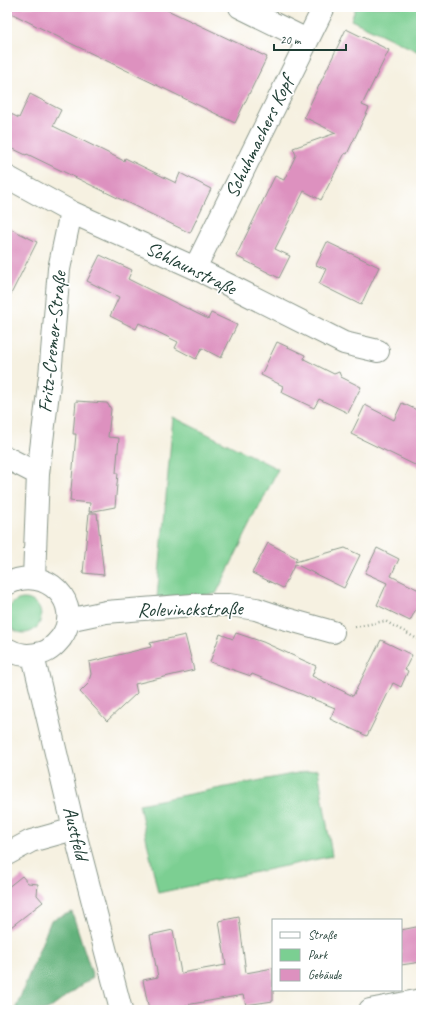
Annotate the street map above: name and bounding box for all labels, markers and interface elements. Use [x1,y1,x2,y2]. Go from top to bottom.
scale bar [274,26,346,52]
text: 20 m [280,32,302,48]
street label: Schuhmachers Kopf [219,68,301,202]
street label: Schlaunstraße [142,235,242,301]
street label: Fritz-Cremer-Straße [32,269,72,414]
street label: Rolevinckstraße [137,596,244,622]
street label: Austfeld [57,804,95,865]
legend [272,919,402,991]
text: Straße [308,927,337,943]
text: Park [308,947,329,963]
text: Gebäude [308,967,342,983]

